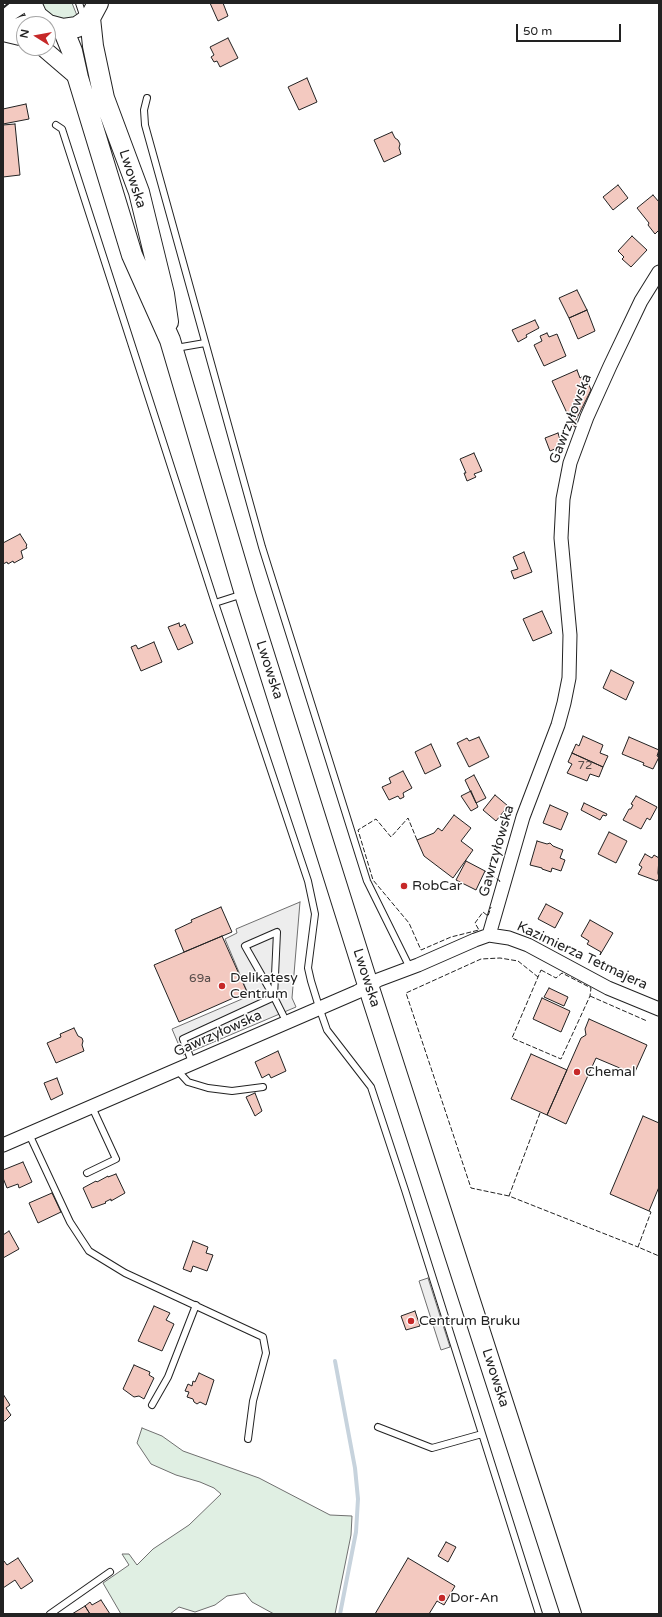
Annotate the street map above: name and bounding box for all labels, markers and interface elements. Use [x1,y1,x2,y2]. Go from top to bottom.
north arrow [16,16,56,56]
scale bar [518,16,623,42]
text: 50 m [523,24,552,38]
text: N [17,28,32,39]
street label: Lwowska [115,148,149,210]
street label: Gawrzyłowska [546,372,596,466]
street label: Lwowska [252,639,286,701]
house number: 72 [577,759,593,773]
street label: Gawrzyłowska [476,803,518,899]
place label: RobCar [412,878,462,894]
marker: RobCar [399,881,409,891]
street label: Kazimierza Tetmajera [514,918,650,994]
street label: Lwowska [349,947,383,1009]
place label: Delikatesy Centrum [230,970,298,1002]
house number: 69a [189,972,211,986]
marker: Delikatesy Centrum [217,981,227,991]
street label: Gawrzyłowska [171,1007,265,1061]
place label: Chemal [585,1064,635,1080]
marker: Chemal [572,1067,582,1077]
place label: Centrum Bruku [419,1313,520,1329]
marker: Centrum Bruku [406,1316,416,1326]
street label: Lwowska [478,1347,512,1409]
place label: Dor-An [450,1590,499,1606]
marker: Dor-An [437,1593,447,1603]

